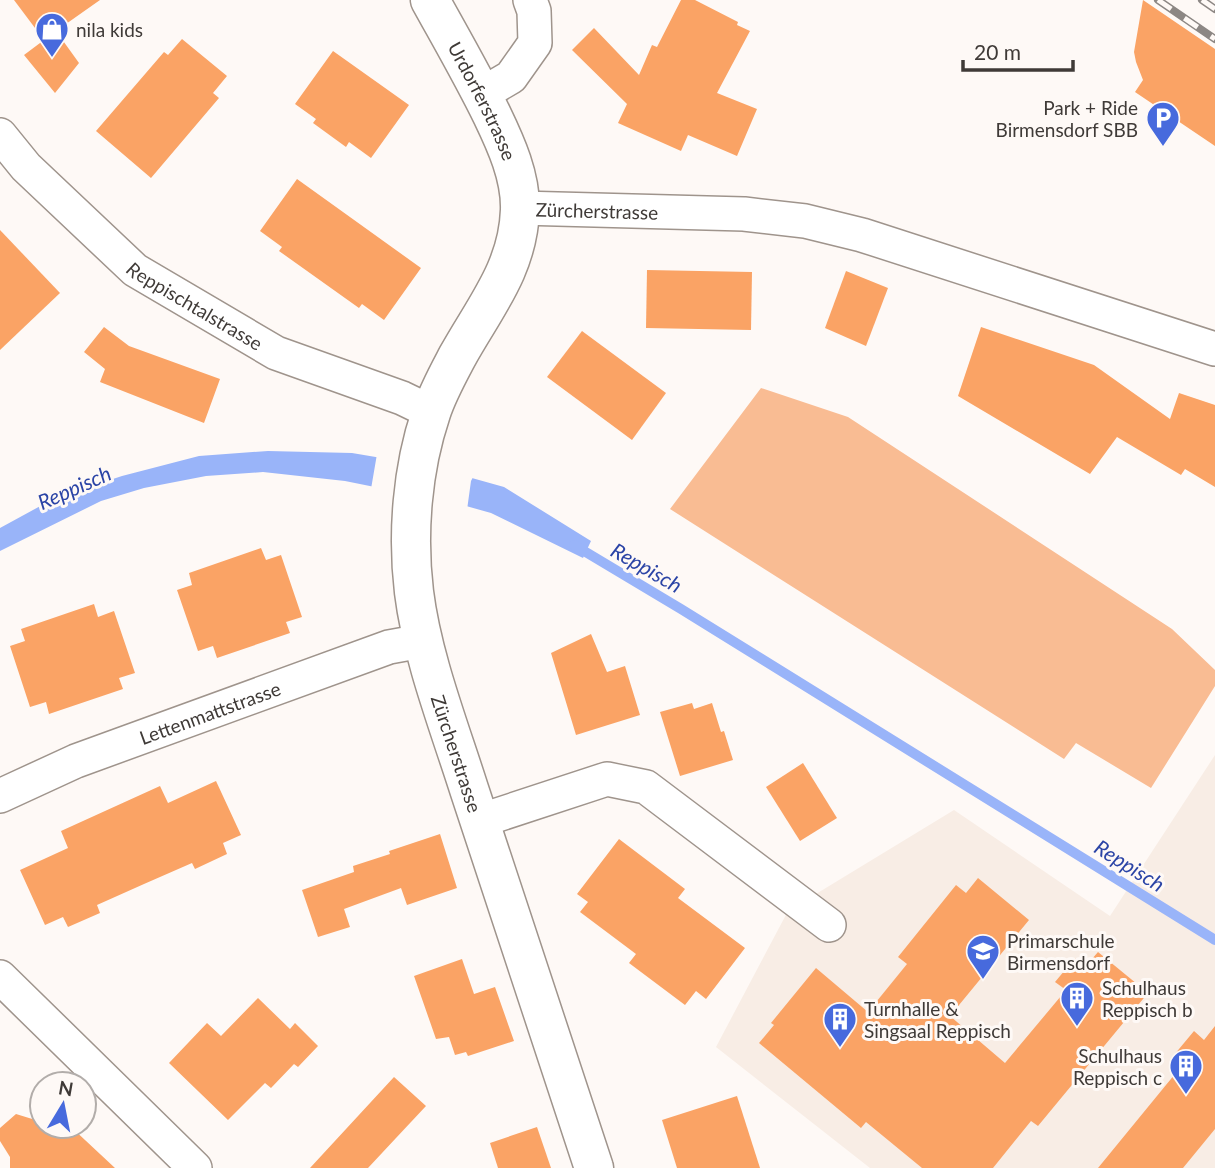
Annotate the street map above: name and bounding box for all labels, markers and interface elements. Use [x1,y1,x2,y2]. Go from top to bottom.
shop icon: nila kids [33,10,71,59]
place label: nila kids [76,18,143,41]
scale bar [963,28,1073,72]
street label: Urdorferstrasse [444,37,522,163]
text: 20 m [974,39,1021,64]
place label: Park + Ride Birmensdorf SBB [996,96,1138,141]
parking icon: Park + Ride Birmensdorf SBB [1144,99,1182,148]
street label: Zürcherstrasse [535,197,659,223]
street label: Reppischtalstrasse [122,257,267,354]
water label: Reppisch [33,460,115,514]
water label: Reppisch [607,537,687,597]
street label: Lettenmattstrasse [136,676,283,748]
street label: Zürcherstrasse [427,692,487,815]
water label: Reppisch [1090,834,1170,896]
place label: Primarschule Birmensdorf [1007,929,1115,974]
school or university icon: Primarschule Birmensdorf [964,932,1002,981]
place label: Schulhaus Reppisch b [1102,976,1193,1021]
building icon: Schulhaus Reppisch b [1058,979,1096,1028]
place label: Turnhalle & Singsaal Reppisch [864,997,1011,1042]
building icon: Turnhalle & Singsaal Reppisch [821,1000,859,1049]
place label: Schulhaus Reppisch c [1073,1044,1162,1089]
building icon: Schulhaus Reppisch c [1167,1047,1205,1096]
north arrow [28,1070,98,1140]
text: N [57,1075,75,1100]

